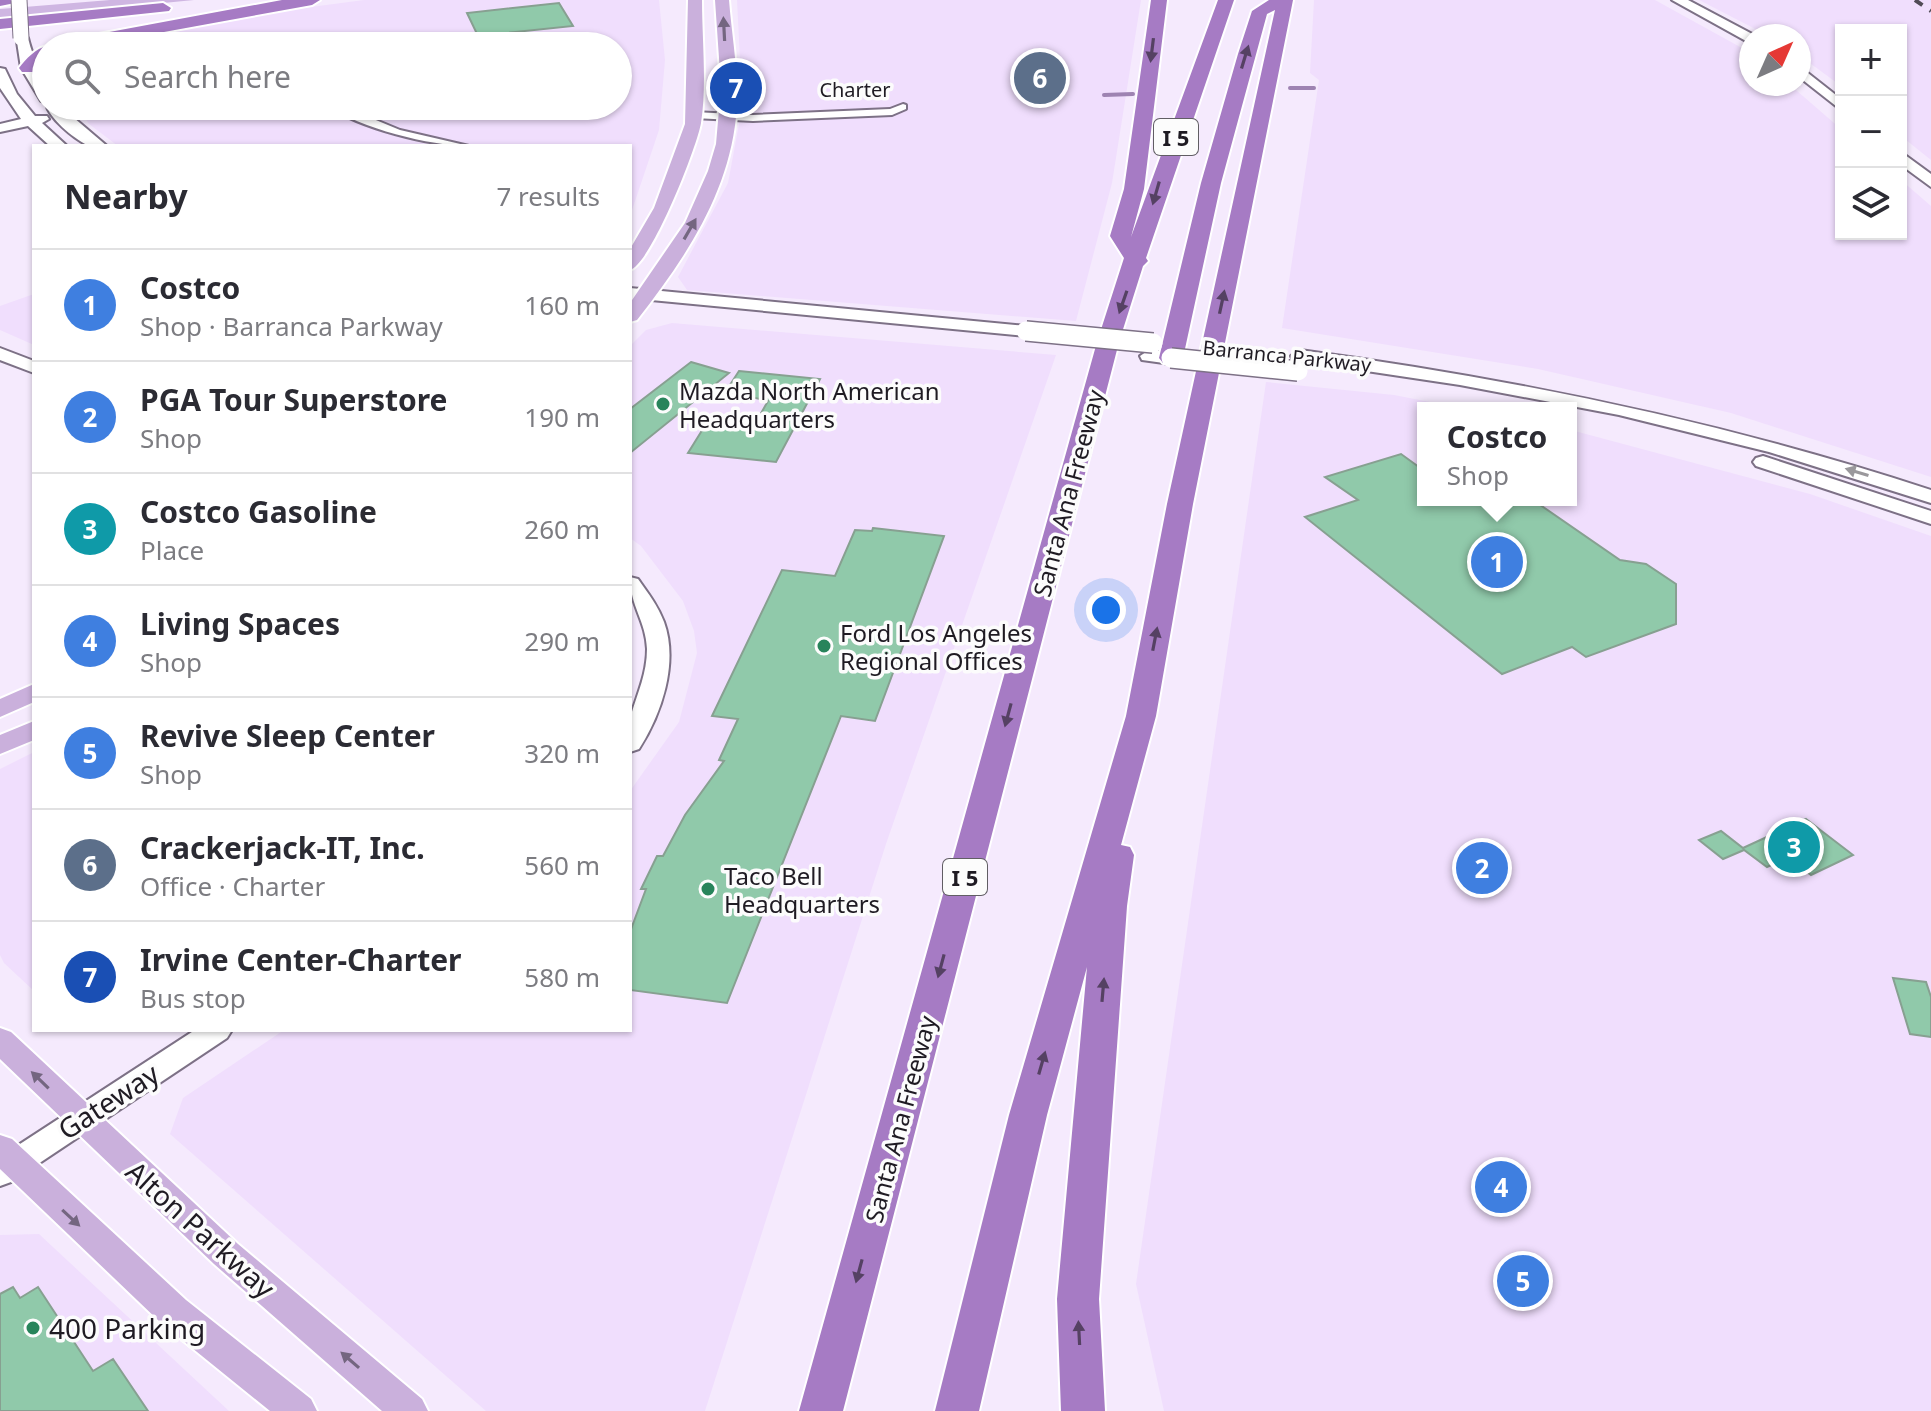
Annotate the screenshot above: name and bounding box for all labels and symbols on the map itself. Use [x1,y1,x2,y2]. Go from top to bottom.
one-way arrow [717,16,730,41]
north arrow [1739,24,1811,96]
one-way arrow [1146,37,1159,62]
one-way arrow [1240,44,1252,68]
pin: 6 [1014,48,1066,108]
pin: 7 [710,58,762,118]
street label: Charter [819,76,891,103]
road number: I 5 [1154,119,1198,155]
one-way arrow [1149,182,1162,206]
one-way arrow [683,218,697,240]
one-way arrow [1217,289,1229,314]
one-way arrow [1116,290,1128,314]
street label: Barranca Parkway [1201,334,1373,378]
place label: Mazda North American Headquarters [679,374,940,435]
street label: Santa Ana Freeway [1025,385,1112,600]
marker: Mazda North American Headquarters [654,395,672,413]
one-way arrow [1845,466,1869,478]
pin: 1 [1471,532,1523,592]
your location [1086,590,1126,630]
place label: Ford Los Angeles Regional Offices [840,616,1032,677]
one-way arrow [1149,627,1162,652]
marker: Ford Los Angeles Regional Offices [815,637,833,655]
one-way arrow [1002,703,1014,728]
pin: 3 [1768,817,1820,877]
pin: 2 [1456,838,1508,898]
place label: Taco Bell Headquarters [724,859,880,920]
road number: I 5 [943,859,987,895]
marker: Taco Bell Headquarters [699,880,717,898]
one-way arrow [934,954,946,979]
one-way arrow [1097,977,1110,1002]
street label: Santa Ana Freeway [857,1011,944,1226]
one-way arrow [1036,1051,1049,1075]
street label: Gateway [50,1054,167,1148]
one-way arrow [31,1071,50,1090]
street label: Alton Parkway [118,1152,284,1306]
pin: 4 [1475,1157,1527,1217]
one-way arrow [61,1208,80,1226]
pin: 5 [1497,1251,1549,1311]
one-way arrow [852,1259,864,1284]
place label: 400 Parking [49,1309,205,1347]
marker: 400 Parking [24,1319,42,1337]
one-way arrow [1073,1320,1086,1345]
one-way arrow [340,1352,360,1369]

